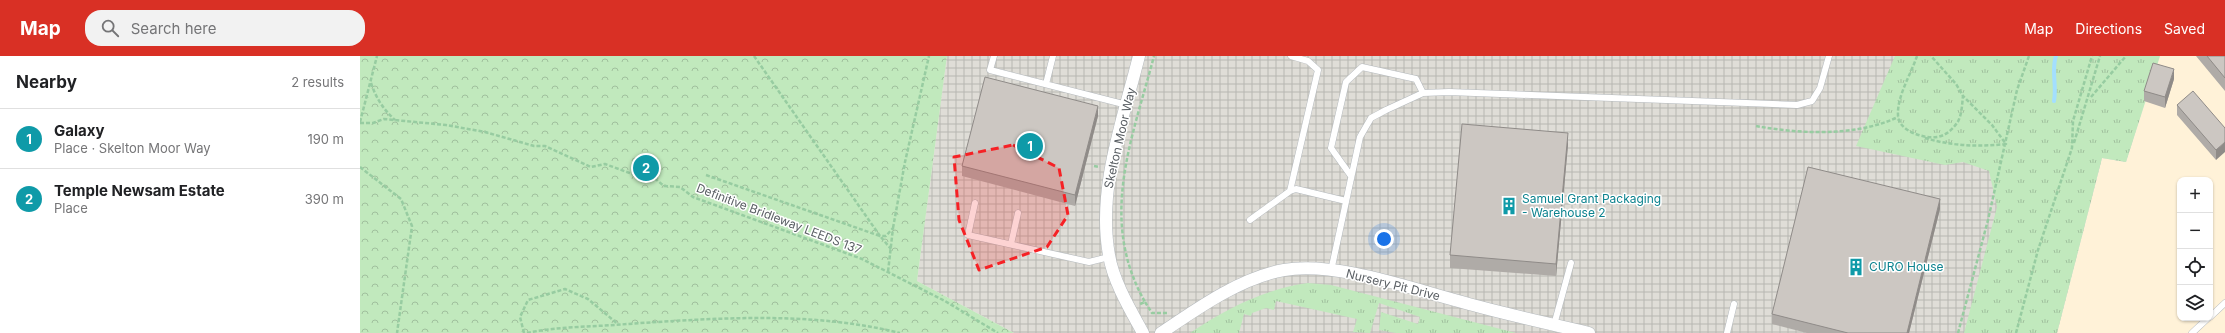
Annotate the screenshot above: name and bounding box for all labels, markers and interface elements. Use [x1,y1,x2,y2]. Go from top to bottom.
search box [85,10,365,46]
text: Map [20,17,61,40]
icon: search [99,17,121,39]
text: Search here [131,19,216,38]
text: Map [2024,20,2053,37]
text: Directions [2075,20,2142,37]
text: Saved [2164,20,2205,37]
text: Nearby [16,72,77,92]
text: 2 results [291,74,344,90]
street label: Skelton Moor Way [1101,86,1138,190]
text: Galaxy [54,121,104,140]
text: 1 [26,131,32,147]
text: 190 m [307,131,344,147]
pin: 1 [1017,131,1043,161]
text: Place · Skelton Moor Way [54,140,211,156]
pin: 2 [633,153,659,183]
map controls [2177,177,2213,321]
button: + [2177,177,2213,213]
street label: Definitive Bridleway LEEDS 137 [694,180,864,257]
text: Temple Newsam Estate [54,181,225,200]
text: 2 [25,191,33,207]
text: 390 m [305,191,344,207]
place label: Samuel Grant Packaging - Warehouse 2 [1522,191,1661,220]
building icon: Samuel Grant Packaging - Warehouse 2 [1499,196,1519,216]
text: Place [54,200,88,216]
button: − [2177,213,2213,249]
your location [1374,229,1394,249]
button: locate [2177,249,2213,285]
building icon: CURO House [1846,257,1866,277]
place label: CURO House [1869,259,1944,274]
street label: Nursery Pit Drive [1345,266,1442,303]
button: layers [2177,285,2213,321]

